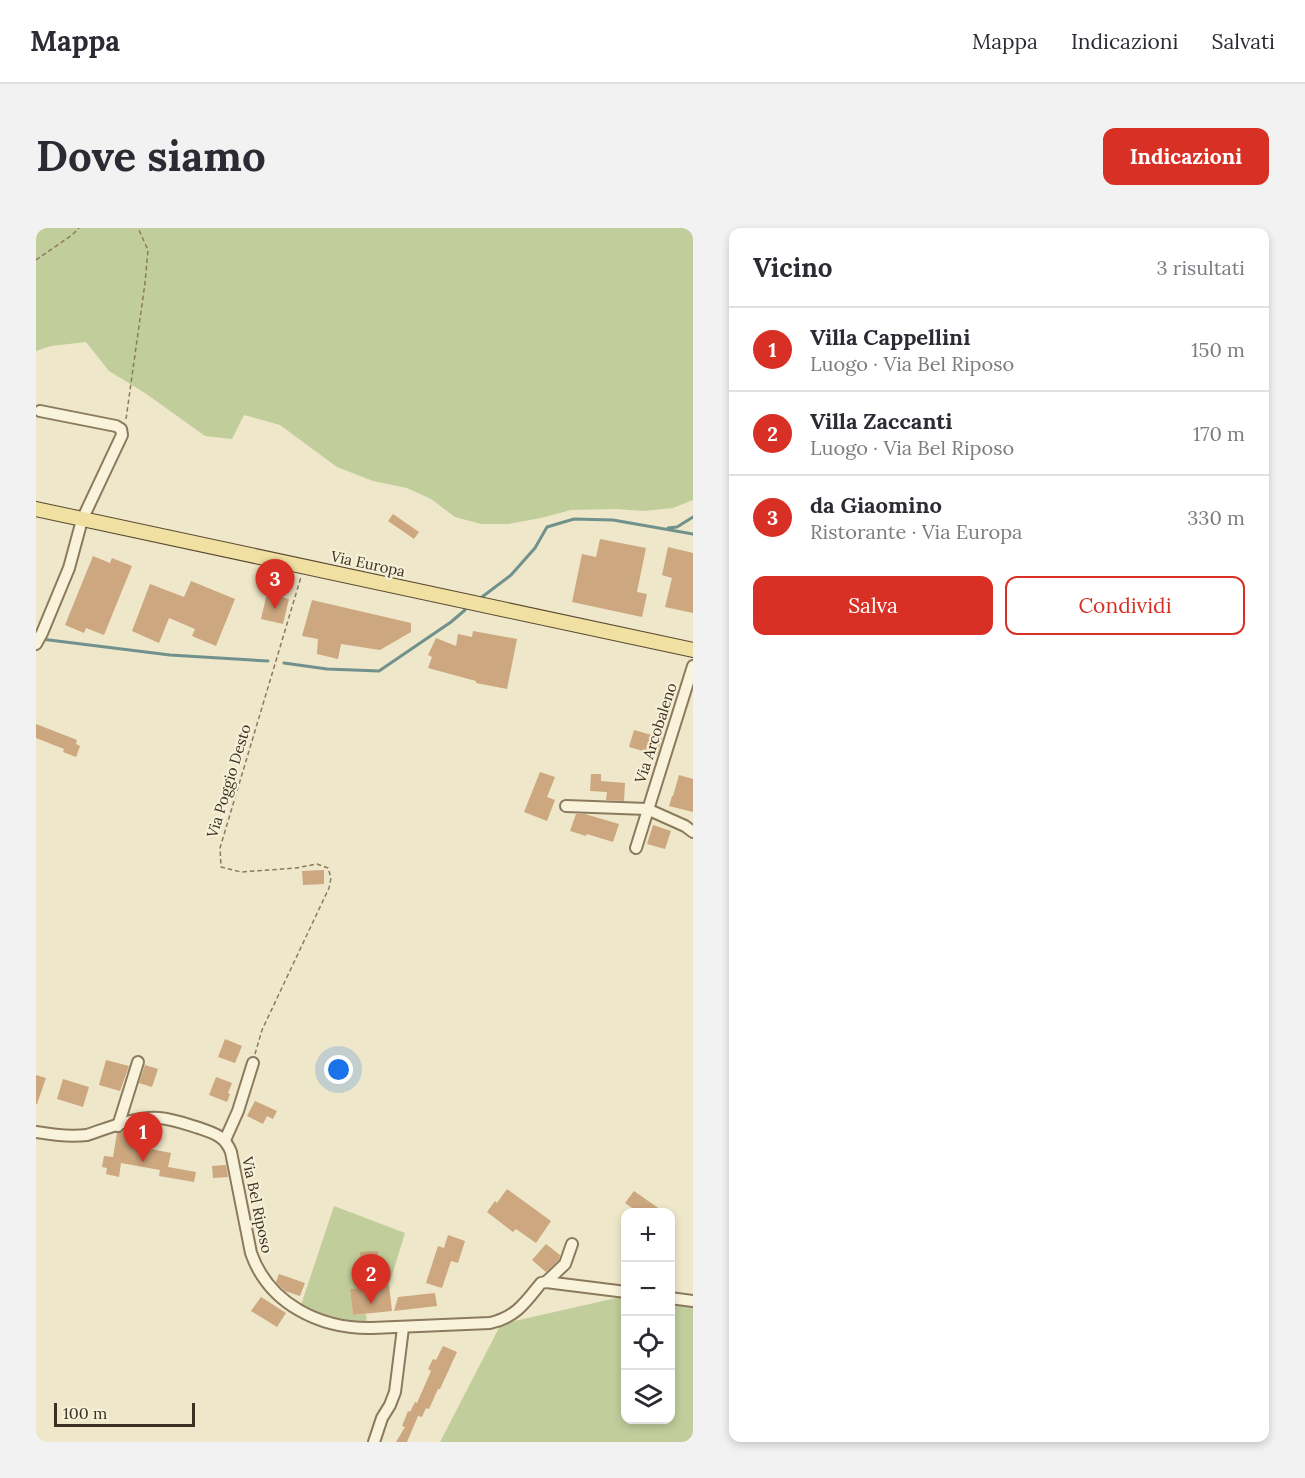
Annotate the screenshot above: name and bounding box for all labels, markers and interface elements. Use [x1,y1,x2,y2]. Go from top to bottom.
text: Mappa [30,23,120,59]
text: Mappa [972,28,1038,55]
text: Indicazioni [1071,28,1179,55]
text: Salvati [1212,28,1275,55]
button: Indicazioni [1103,128,1269,185]
text: Dove siamo [36,129,266,183]
text: Vicino [753,251,833,284]
text: 3 risultati [1156,255,1245,280]
text: Villa Cappellini [810,323,970,351]
text: 1 [768,337,777,362]
text: 150 m [1191,337,1245,362]
text: Luogo · Via Bel Riposo [810,351,1014,376]
text: Villa Zaccanti [810,407,953,435]
text: 2 [767,421,778,446]
text: 170 m [1193,421,1245,446]
text: Luogo · Via Bel Riposo [810,435,1014,460]
text: da Giaomino [810,491,942,519]
text: 3 [767,505,778,530]
text: 330 m [1187,505,1245,530]
text: Ristorante · Via Europa [810,519,1022,544]
street label: Via Europa [328,546,407,581]
pin: 3 [256,560,294,609]
button: Salva [753,576,993,635]
button: Condividi [1005,576,1245,635]
street label: Via Arcobaleno [630,680,681,786]
street label: Via Poggio Desto [202,721,255,841]
your location [324,1055,353,1084]
pin: 1 [124,1112,162,1162]
street label: Via Bel Riposo [238,1154,277,1255]
map controls [621,1208,675,1424]
button: + [621,1208,675,1262]
pin: 2 [352,1254,390,1304]
button: − [621,1262,675,1316]
button: locate [621,1316,675,1370]
button: layers [621,1370,675,1424]
scale bar [54,1400,195,1428]
text: 100 m [63,1403,107,1423]

